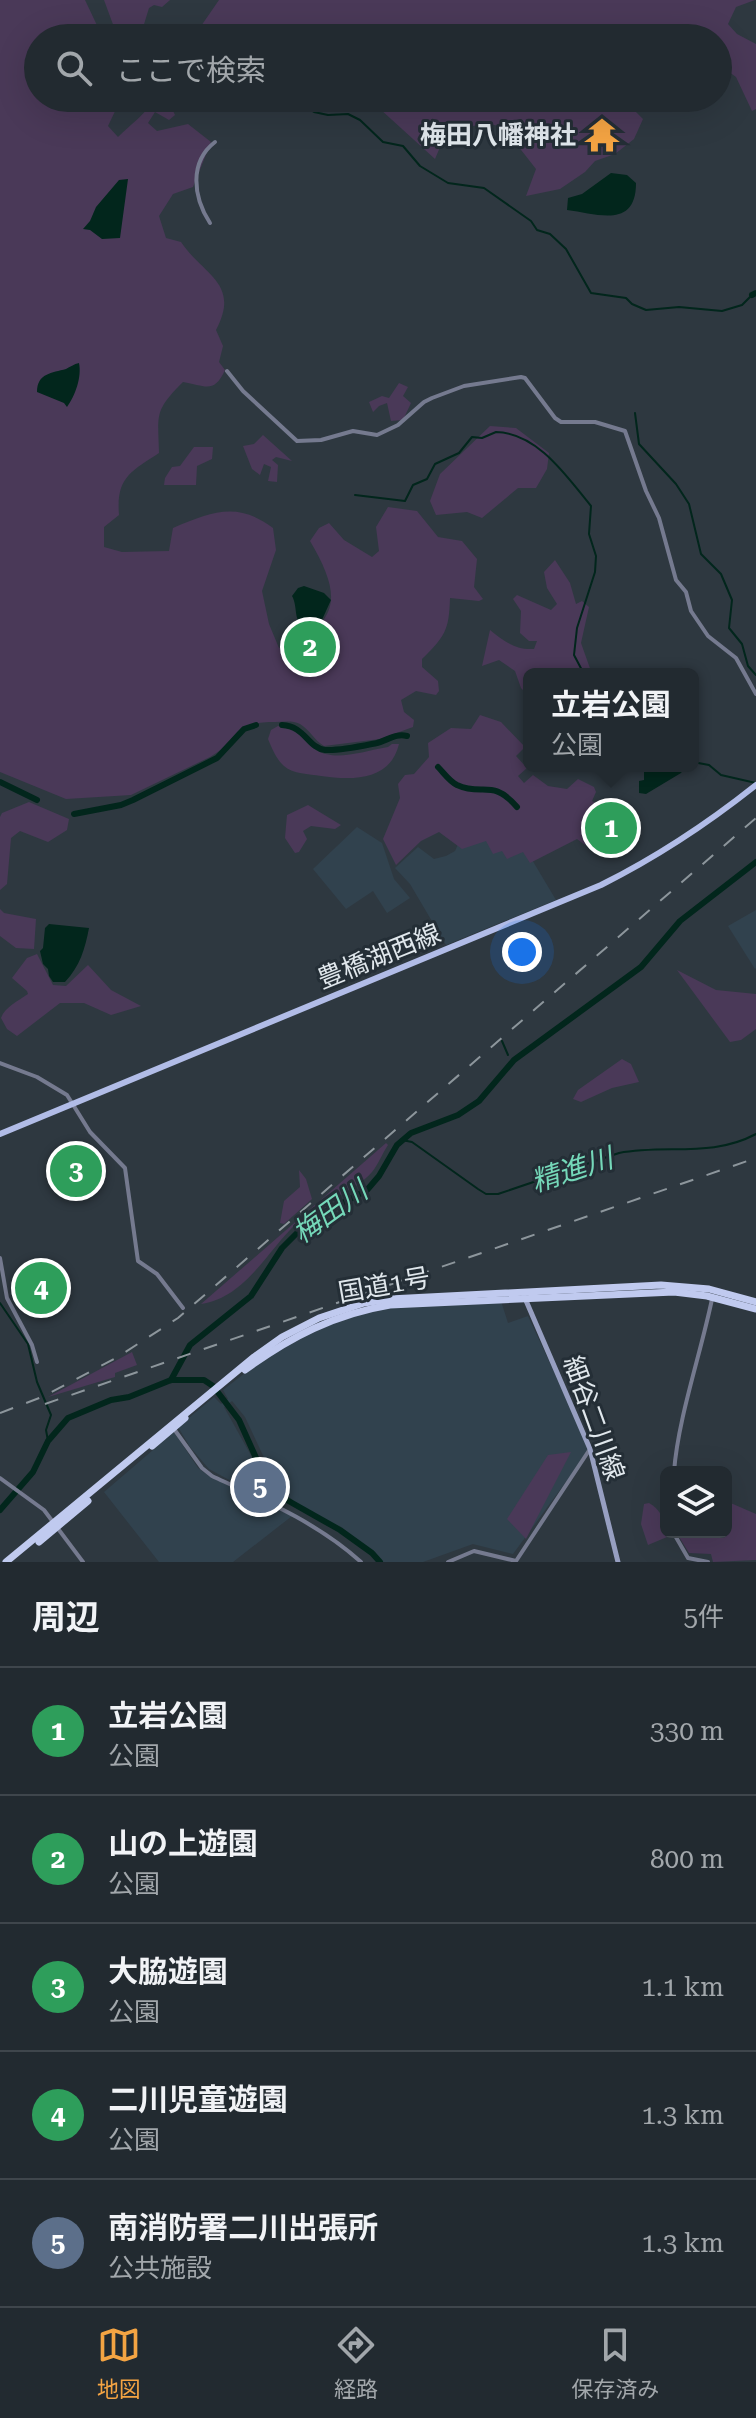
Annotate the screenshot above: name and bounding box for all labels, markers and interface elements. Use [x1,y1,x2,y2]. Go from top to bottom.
search box [24,24,732,112]
icon: search [52,46,96,90]
text: ここで検索 [116,53,266,88]
temple icon: 梅田八幡神社 [583,116,621,154]
place label: 梅田八幡神社 [420,120,576,150]
pin: 2 [284,617,336,677]
popup [523,668,699,772]
text: 立岩公園 [551,687,671,722]
text: 公園 [551,730,603,760]
pin: 1 [585,798,637,858]
street label: 豊橋湖西線 [313,918,445,994]
your location [502,932,542,972]
water label: 精進川 [527,1140,620,1199]
pin: 3 [50,1141,102,1201]
water label: 梅田川 [286,1172,376,1250]
pin: 4 [15,1258,67,1318]
street label: 国道1号 [336,1262,432,1308]
street label: 細谷二川線 [558,1352,630,1484]
pin: 5 [234,1457,286,1517]
map controls [660,1466,732,1538]
button: layers [660,1466,732,1538]
text: 周辺 [32,1597,100,1637]
text: 5件 [683,1602,724,1632]
text: 立岩公園 [108,1698,228,1733]
text: 1 [51,1716,65,1746]
text: 330 m [650,1716,724,1746]
text: 公園 [108,1741,160,1771]
text: 山の上遊園 [108,1826,258,1861]
text: 2 [51,1844,65,1874]
text: 800 m [650,1844,724,1874]
text: 公園 [108,1869,160,1899]
text: 大脇遊園 [108,1954,228,1989]
text: 3 [51,1972,65,2002]
text: 1.1 km [641,1972,724,2002]
text: 公園 [108,1997,160,2027]
text: 二川児童遊園 [108,2082,288,2117]
text: 4 [51,2100,65,2130]
text: 1.3 km [641,2100,724,2130]
text: 公園 [108,2125,160,2155]
text: 南消防署二川出張所 [108,2210,378,2245]
text: 5 [51,2228,65,2258]
text: 1.3 km [641,2228,724,2258]
text: 公共施設 [108,2253,212,2283]
tab: 地図 [97,2323,141,2403]
tab: 経路 [334,2323,378,2403]
tab: 保存済み [571,2323,659,2403]

